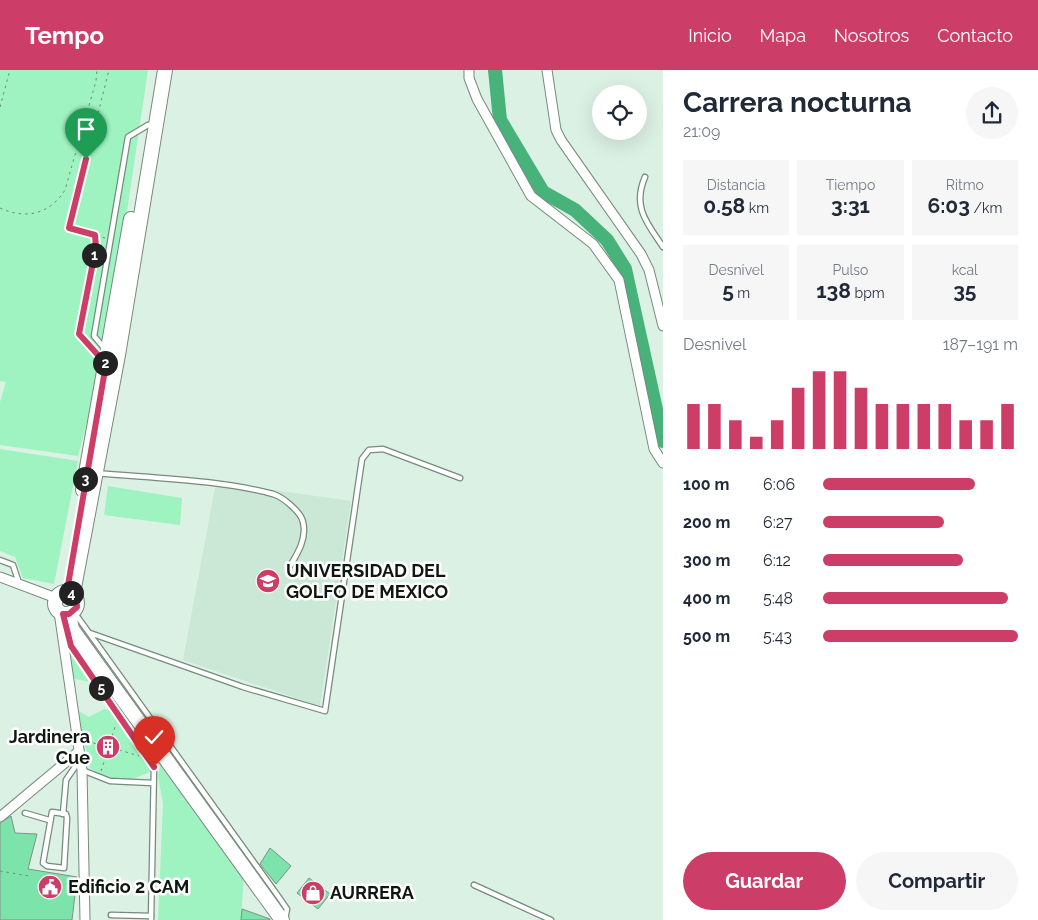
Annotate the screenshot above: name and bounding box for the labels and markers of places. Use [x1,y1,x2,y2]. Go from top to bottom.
pin [65,108,107,159]
pin: 1 [82,242,106,268]
pin: 2 [92,350,118,376]
pin: 3 [72,466,98,492]
place label: UNIVERSIDAD DEL GOLFO DE MEXICO [286,560,449,602]
school or university icon: UNIVERSIDAD DEL GOLFO DE MEXICO [255,568,281,594]
pin: 4 [58,580,84,606]
pin: 5 [88,676,114,700]
pin [133,716,175,767]
place label: Jardinera Cue [9,726,90,768]
building icon: Jardinera Cue [95,734,121,760]
public building icon: Edificio 2 CAM [37,874,63,900]
place label: Edificio 2 CAM [68,876,189,897]
shop icon: AURRERA [300,880,326,906]
place label: AURRERA [330,882,415,903]

